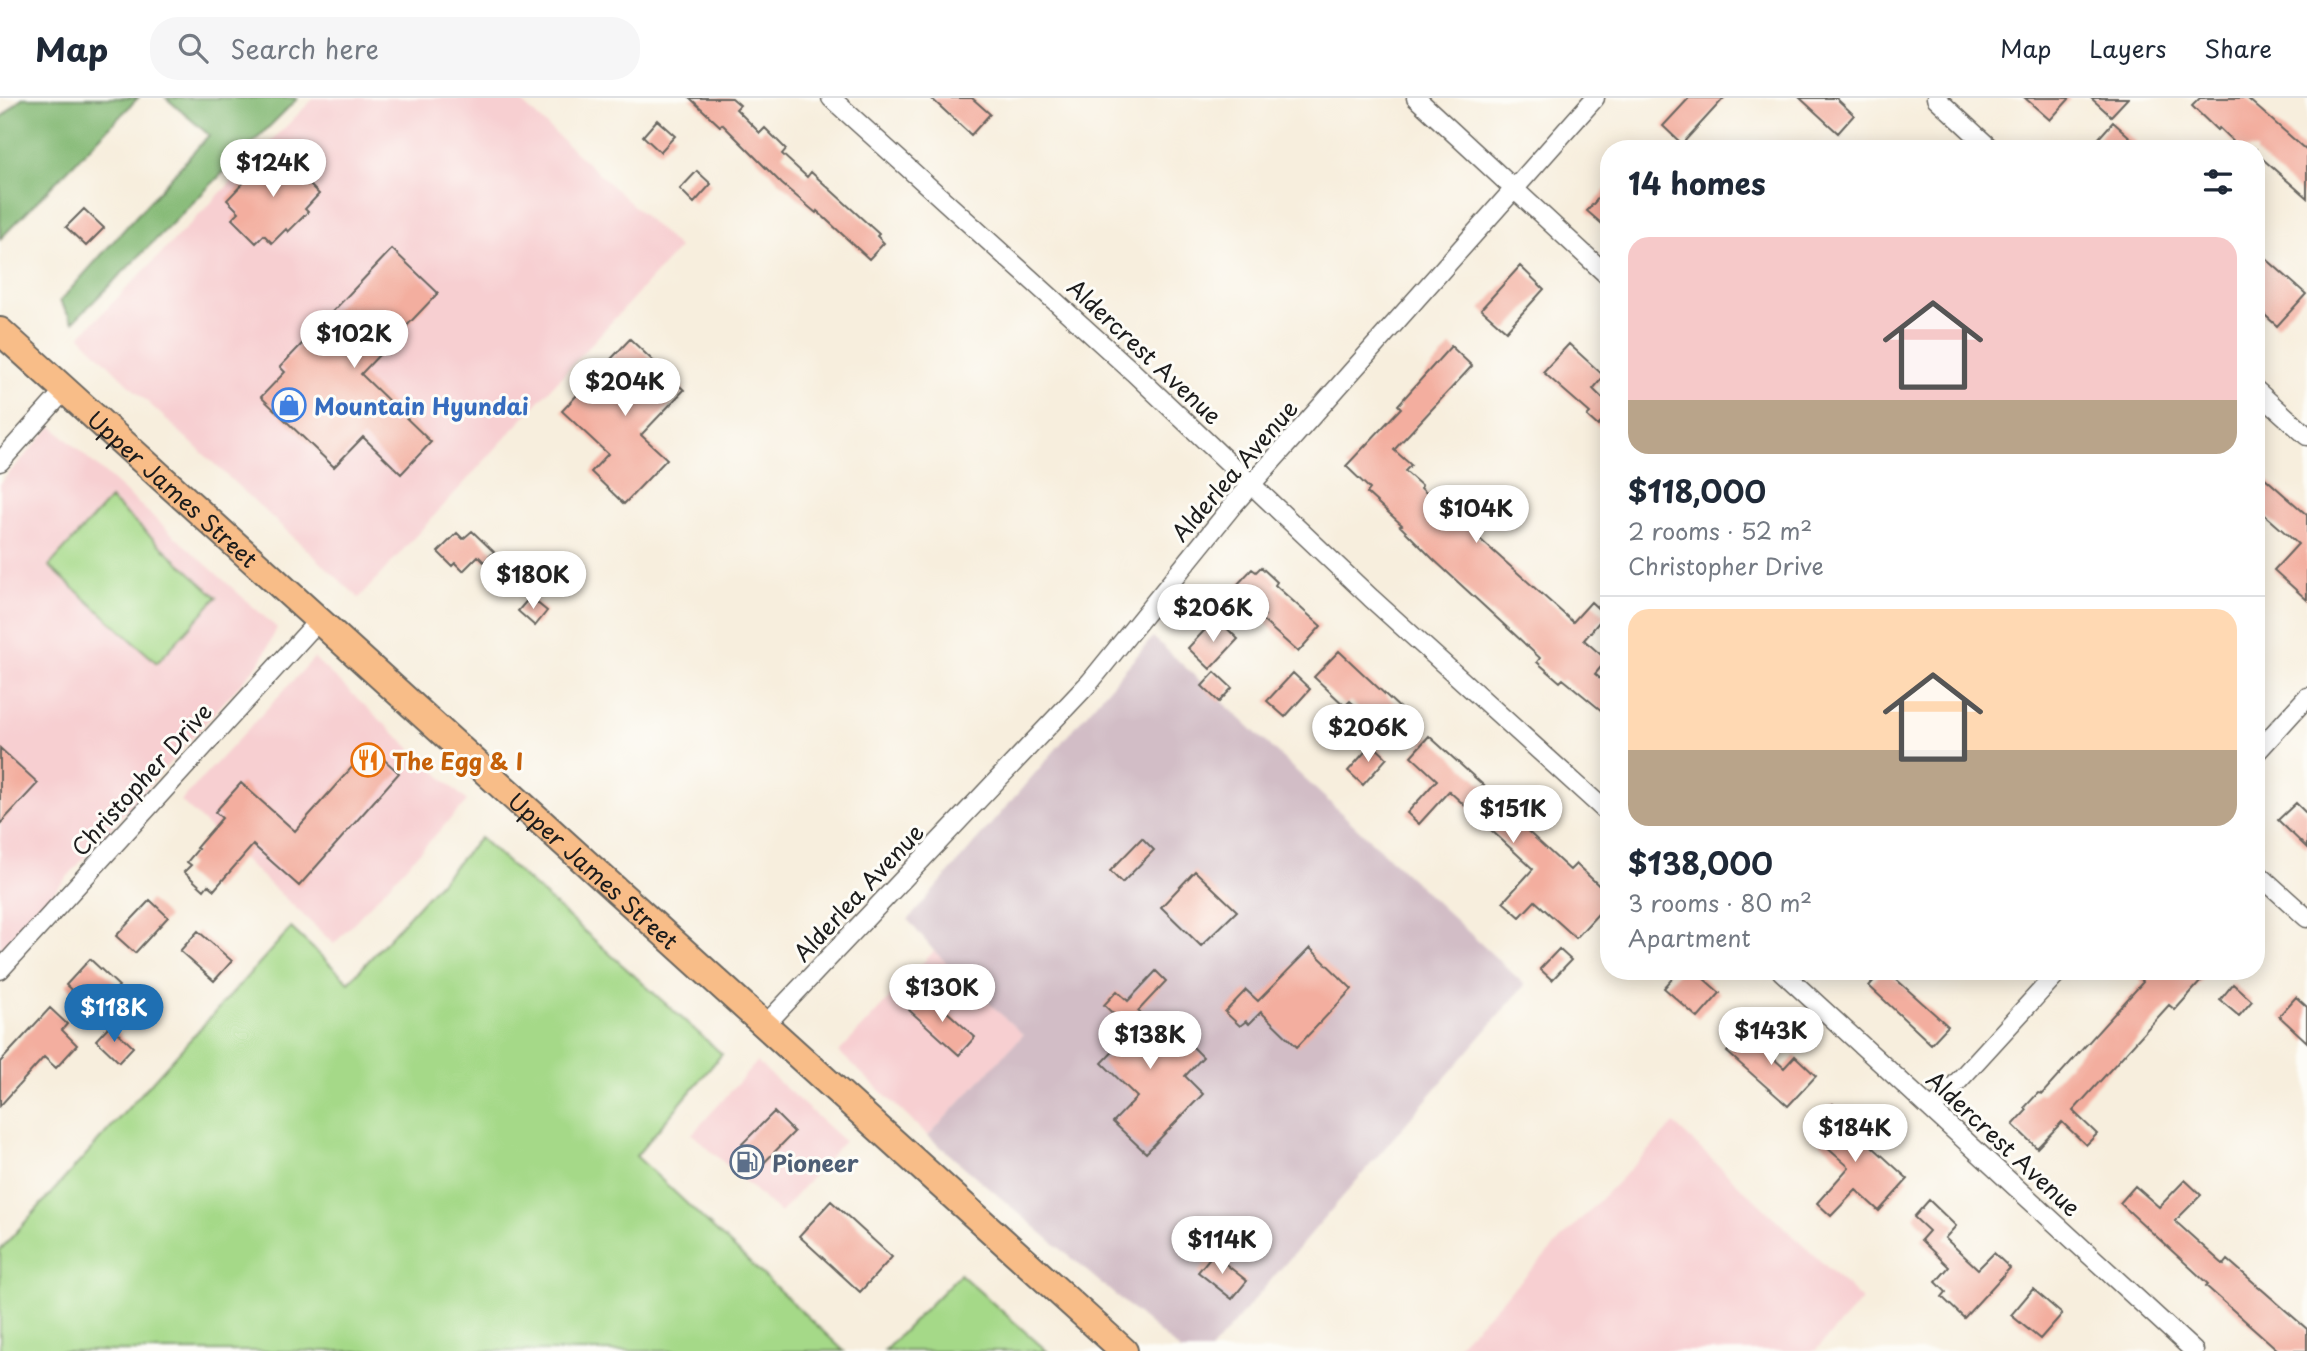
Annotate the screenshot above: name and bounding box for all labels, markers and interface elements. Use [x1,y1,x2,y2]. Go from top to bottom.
search box [150,17,640,80]
text: Map [35,23,108,73]
icon: search [174,29,212,67]
text: Search here [230,29,379,68]
text: Map [2000,30,2051,66]
text: Layers [2089,30,2166,66]
text: Share [2204,30,2272,66]
pin: $124K [224,140,322,199]
text: $124K [236,144,310,179]
text: 14 homes [1628,160,1766,205]
icon: filters [2199,163,2237,201]
street label: Aldercrest Avenue [1060,270,1230,432]
icon: home [1870,282,1996,408]
pin: $102K [305,310,403,370]
text: $102K [316,315,392,350]
pin: $204K [576,358,674,418]
text: $204K [585,363,665,398]
shop icon: Mountain Hyundai [270,386,308,424]
place label: Mountain Hyundai [314,388,528,423]
street label: Alderlea Avenue [1162,391,1306,549]
street label: Upper James Street [80,401,267,575]
text: $118,000 [1628,468,1766,513]
pin: $104K [1427,486,1525,545]
text: $104K [1439,490,1513,525]
text: 2 rooms · 52 m² [1628,513,1812,548]
text: Christopher Drive [1628,548,1824,583]
pin: $180K [484,552,582,611]
text: $180K [496,556,570,591]
pin: $206K [1164,584,1262,644]
text: $206K [1173,589,1253,624]
icon: home [1870,654,1996,780]
street label: Christopher Drive [62,695,220,863]
pin: $206K [1319,704,1417,764]
text: $206K [1328,709,1408,744]
restaurant icon: The Egg & I [349,741,387,779]
place label: The Egg & I [392,743,523,778]
street label: Upper James Street [501,783,687,957]
pin: $151K [1464,786,1562,845]
text: $151K [1479,790,1547,825]
street label: Alderlea Avenue [785,815,931,969]
text: $138,000 [1628,840,1773,885]
text: 3 rooms · 80 m² [1628,885,1812,920]
text: Apartment [1628,920,1751,955]
pin: $130K [893,964,991,1024]
text: $130K [905,969,979,1004]
pin: $118K [65,984,163,1044]
text: $118K [80,989,148,1024]
pin: $143K [1722,1007,1820,1067]
pin: $138K [1101,1012,1199,1071]
text: $143K [1735,1012,1807,1047]
text: $138K [1114,1016,1186,1051]
street label: Aldercrest Avenue [1919,1062,2089,1224]
pin: $184K [1806,1104,1904,1164]
text: $184K [1819,1109,1891,1144]
fuel station icon: Pioneer [728,1143,766,1181]
place label: Pioneer [772,1145,859,1180]
pin: $114K [1173,1216,1271,1276]
text: $114K [1187,1221,1257,1256]

